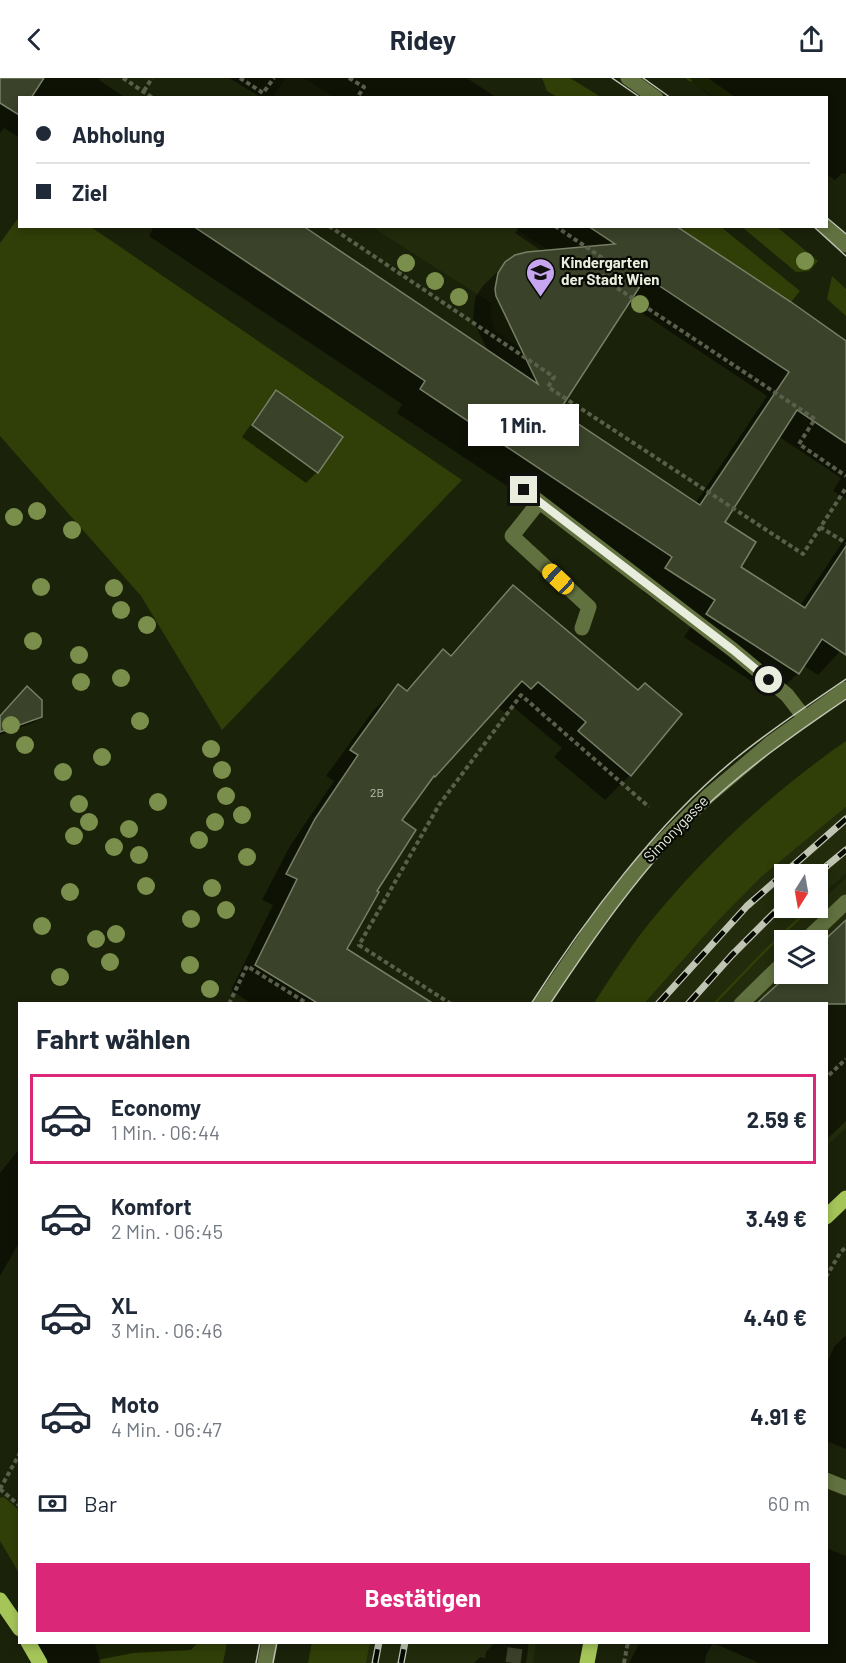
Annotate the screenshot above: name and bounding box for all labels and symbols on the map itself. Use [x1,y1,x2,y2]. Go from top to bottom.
place label: Kindergarten der Stadt Wien [561,253,660,288]
school or university icon: Kindergarten der Stadt Wien [524,256,556,298]
callout: 1 Min. [468,403,580,445]
route end [510,476,537,503]
car [539,560,577,598]
route start [755,666,782,693]
house number: 2B [370,785,384,799]
street label: Simonygasse [639,791,711,865]
north arrow [774,864,828,918]

